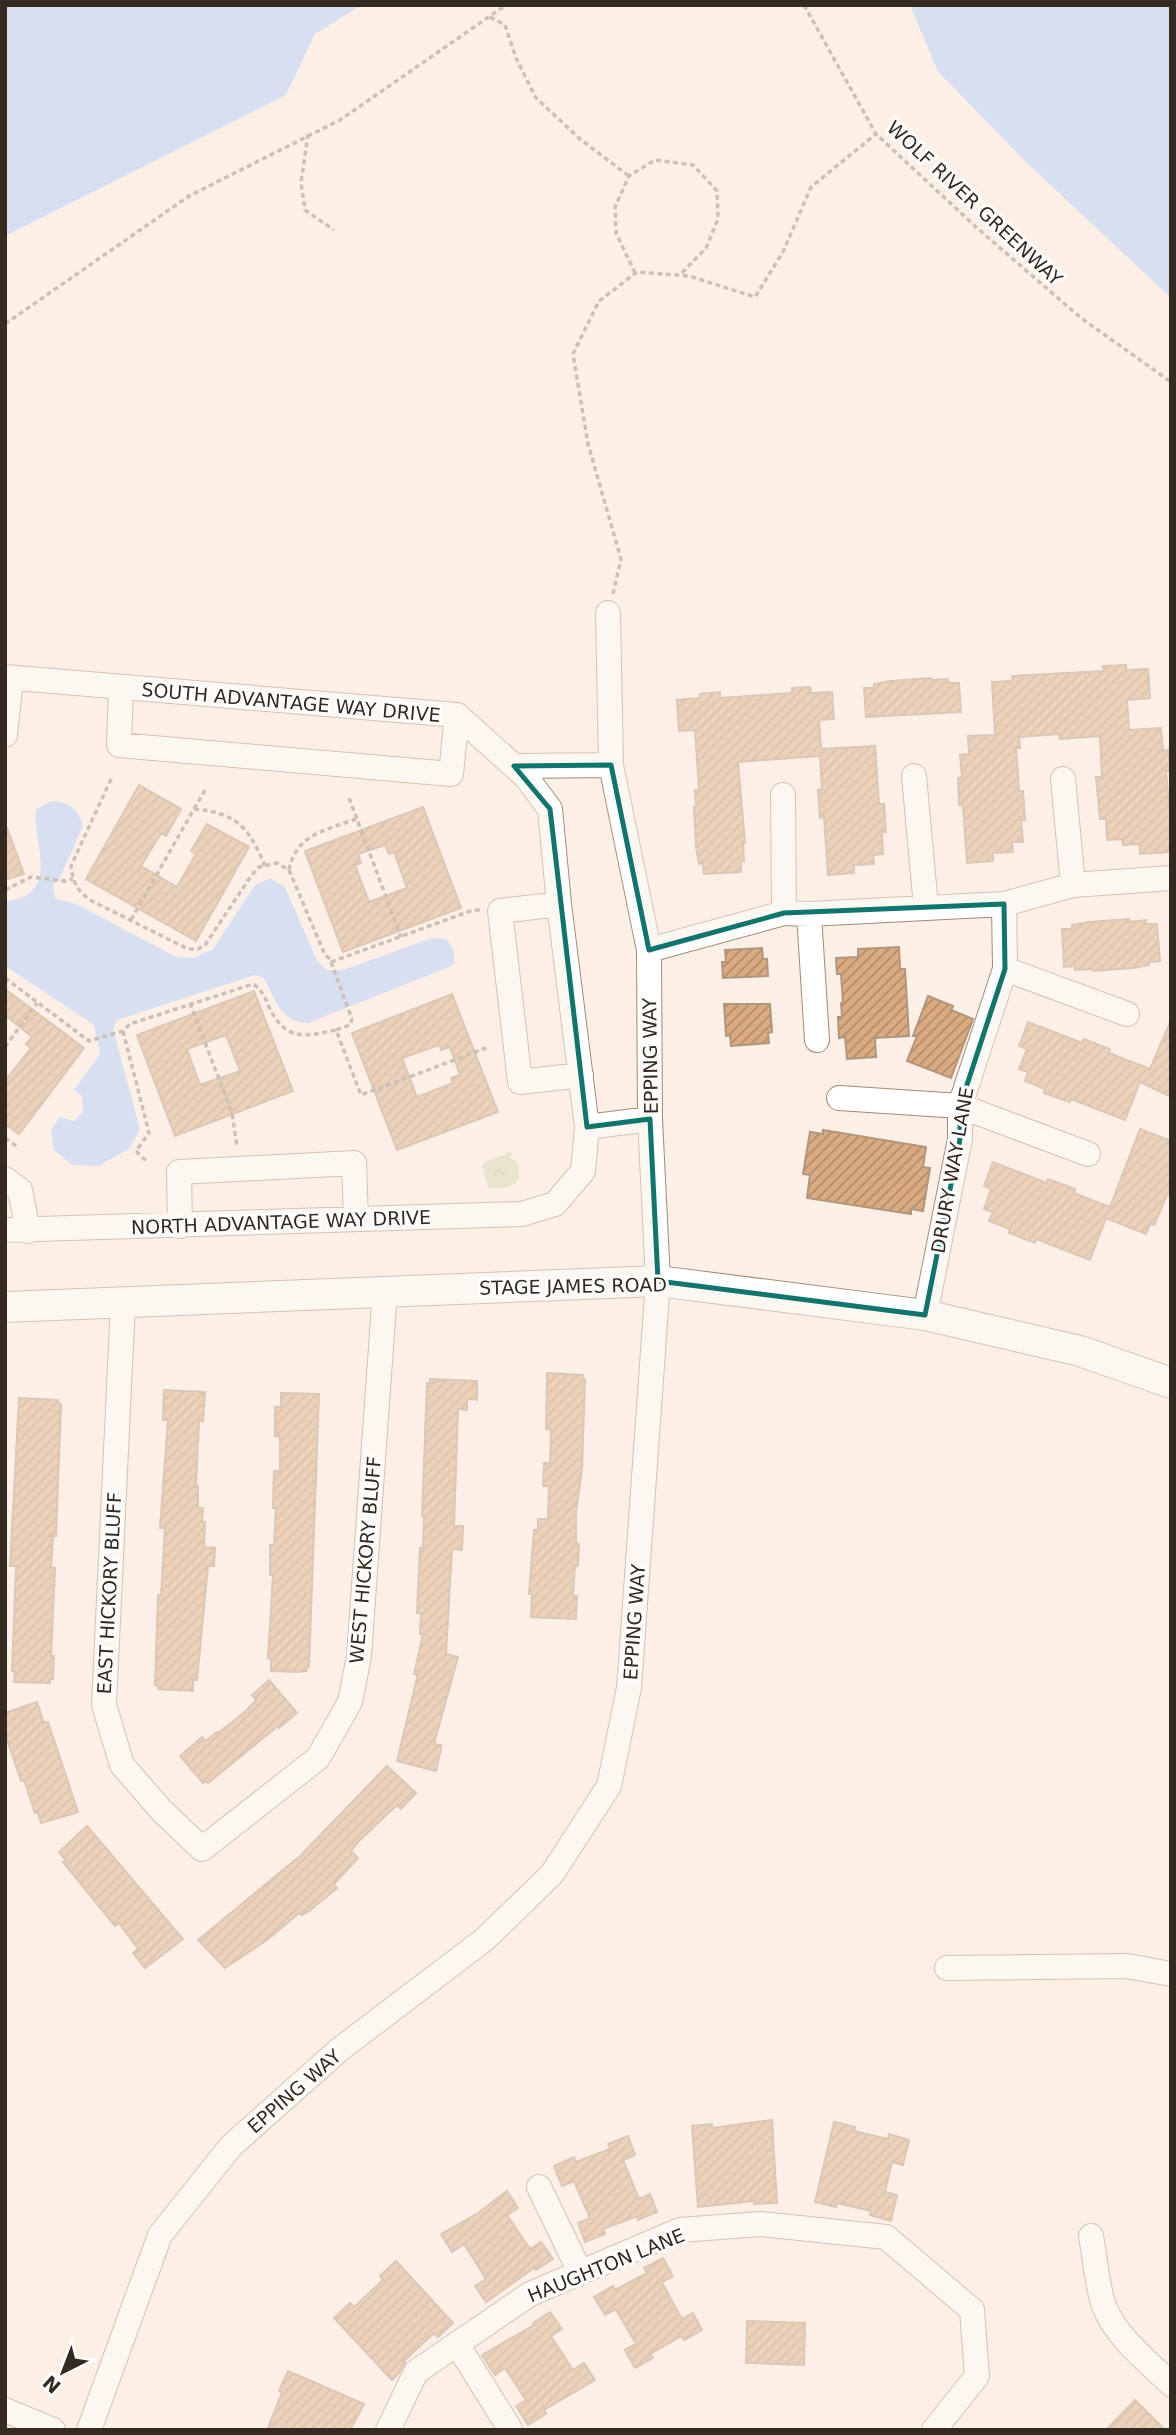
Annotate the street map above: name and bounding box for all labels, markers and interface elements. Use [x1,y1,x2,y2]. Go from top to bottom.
street label: WOLF RIVER GREENWAY [883,116,1067,290]
street label: SOUTH ADVANTAGE WAY DRIVE [141,678,441,726]
street label: EPPING WAY [638,997,662,1114]
street label: DRURY WAY LANE [927,1085,977,1255]
street label: NORTH ADVANTAGE WAY DRIVE [131,1206,431,1238]
street label: STAGE JAMES ROAD [479,1273,667,1299]
street label: WEST HICKORY BLUFF [345,1455,385,1665]
street label: EAST HICKORY BLUFF [93,1491,125,1695]
street label: EPPING WAY [619,1563,649,1681]
street label: EPPING WAY [243,2044,345,2137]
street label: HAUGHTON LANE [524,2223,688,2307]
north arrow [28,2337,98,2407]
text: N [38,2371,65,2398]

